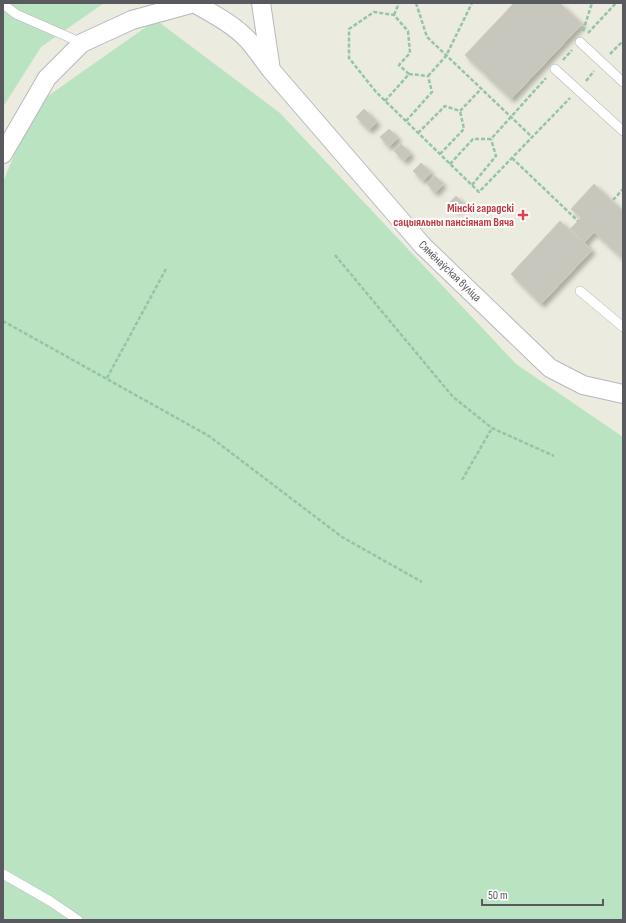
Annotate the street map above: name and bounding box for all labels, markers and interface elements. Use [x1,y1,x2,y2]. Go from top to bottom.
place label: Мінскі гарадскі сацыяльны пансіянат Вяча [393,201,514,230]
marker: Мінскі гарадскі сацыяльны пансіянат Вяча [517,209,529,221]
street label: Сямёнаўская вуліца [415,238,484,305]
scale bar [482,881,603,907]
text: 50 m [488,888,508,903]

